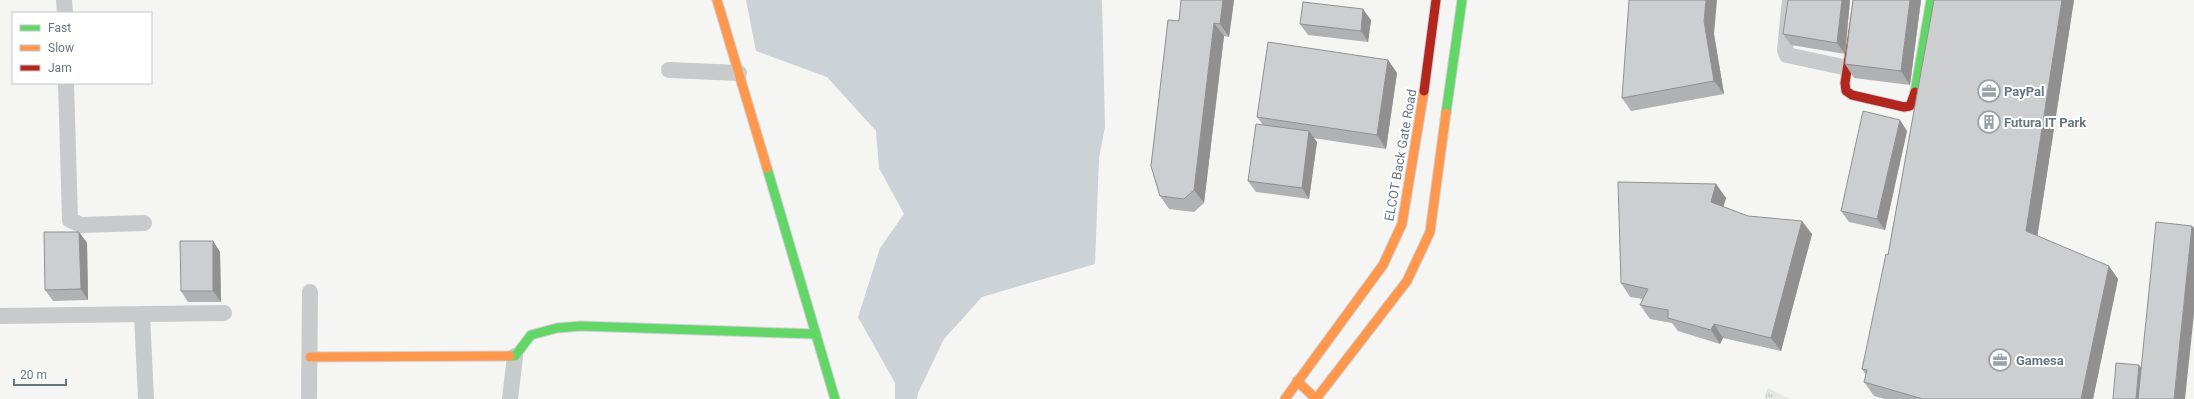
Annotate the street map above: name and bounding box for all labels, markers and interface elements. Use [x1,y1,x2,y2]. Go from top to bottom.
legend [12,12,152,84]
text: Fast [48,21,71,35]
text: Slow [48,41,74,55]
text: Jam [48,61,72,75]
office icon: PayPal [1976,78,2002,104]
place label: PayPal [2004,84,2044,99]
street label: ELCOT Back Gate Road [1381,88,1420,222]
building icon: Futura IT Park [1976,109,2002,135]
place label: Futura IT Park [2004,115,2087,130]
office icon: Gamesa [1987,347,2013,373]
place label: Gamesa [2016,353,2064,368]
scale bar [14,361,66,387]
text: 20 m [20,368,47,382]

